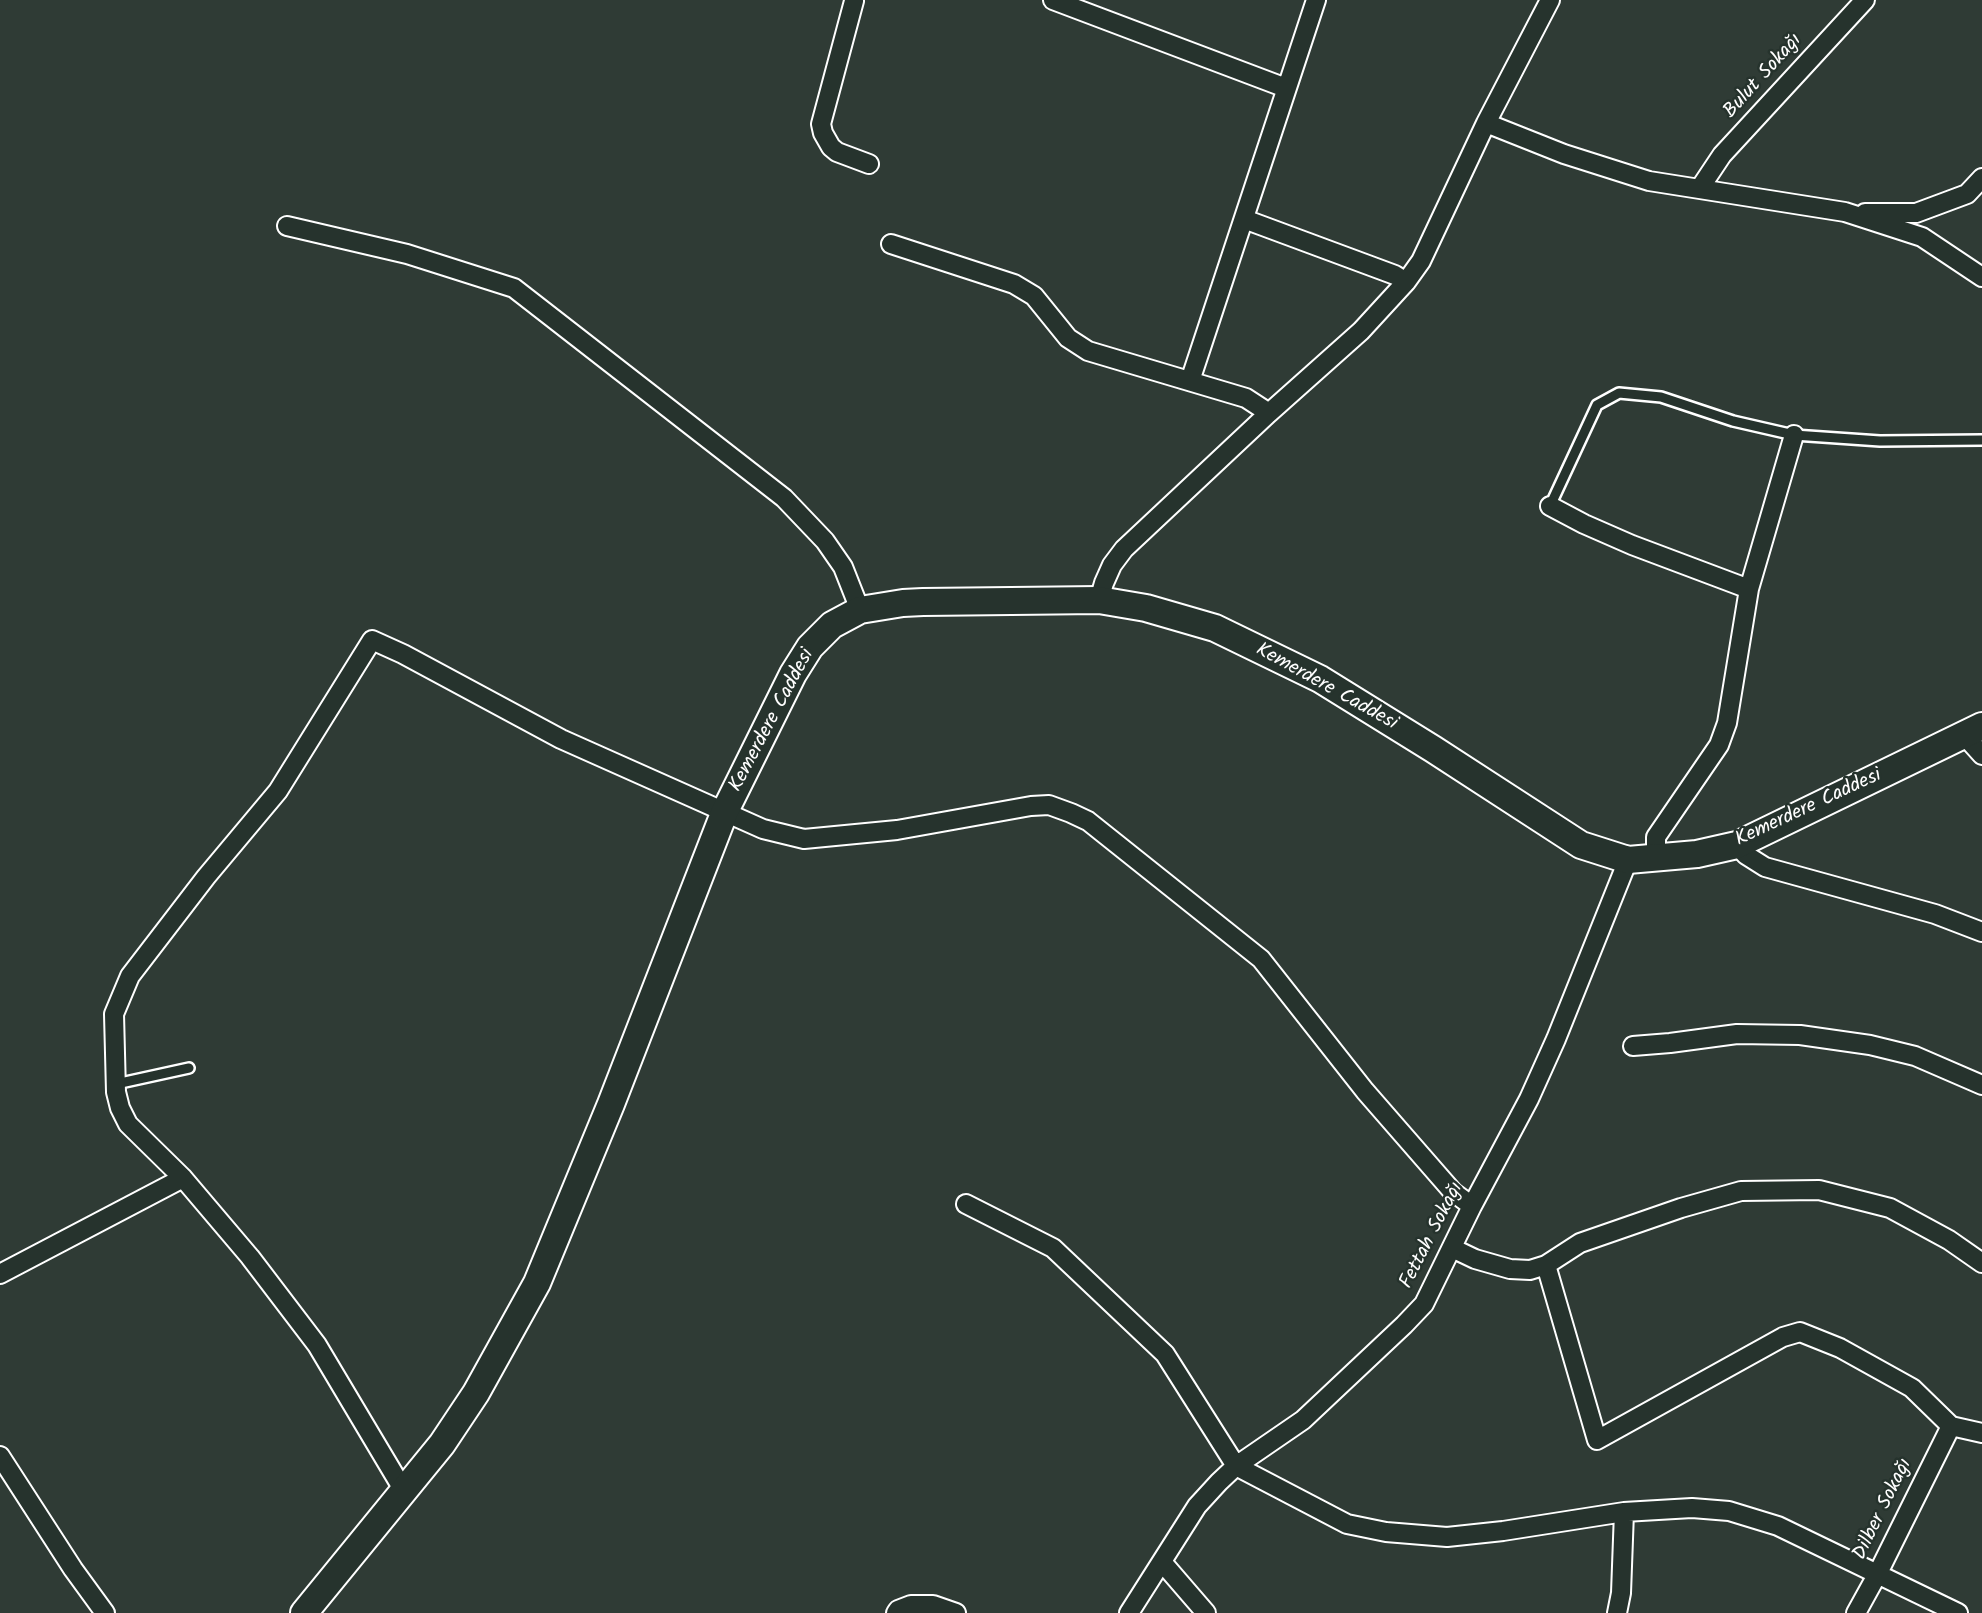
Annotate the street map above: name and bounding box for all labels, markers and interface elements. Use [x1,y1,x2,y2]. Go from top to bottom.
street label: Bulut Sokağı [1720,30,1808,124]
street label: Kemerdere Caddesi [1251,639,1401,737]
street label: Kemerdere Caddesi [725,645,821,797]
street label: Kemerdere Caddesi [1732,765,1886,853]
street label: Fettah Sokağı [1396,1179,1470,1293]
street label: Dilber Sokağı [1849,1455,1919,1565]

